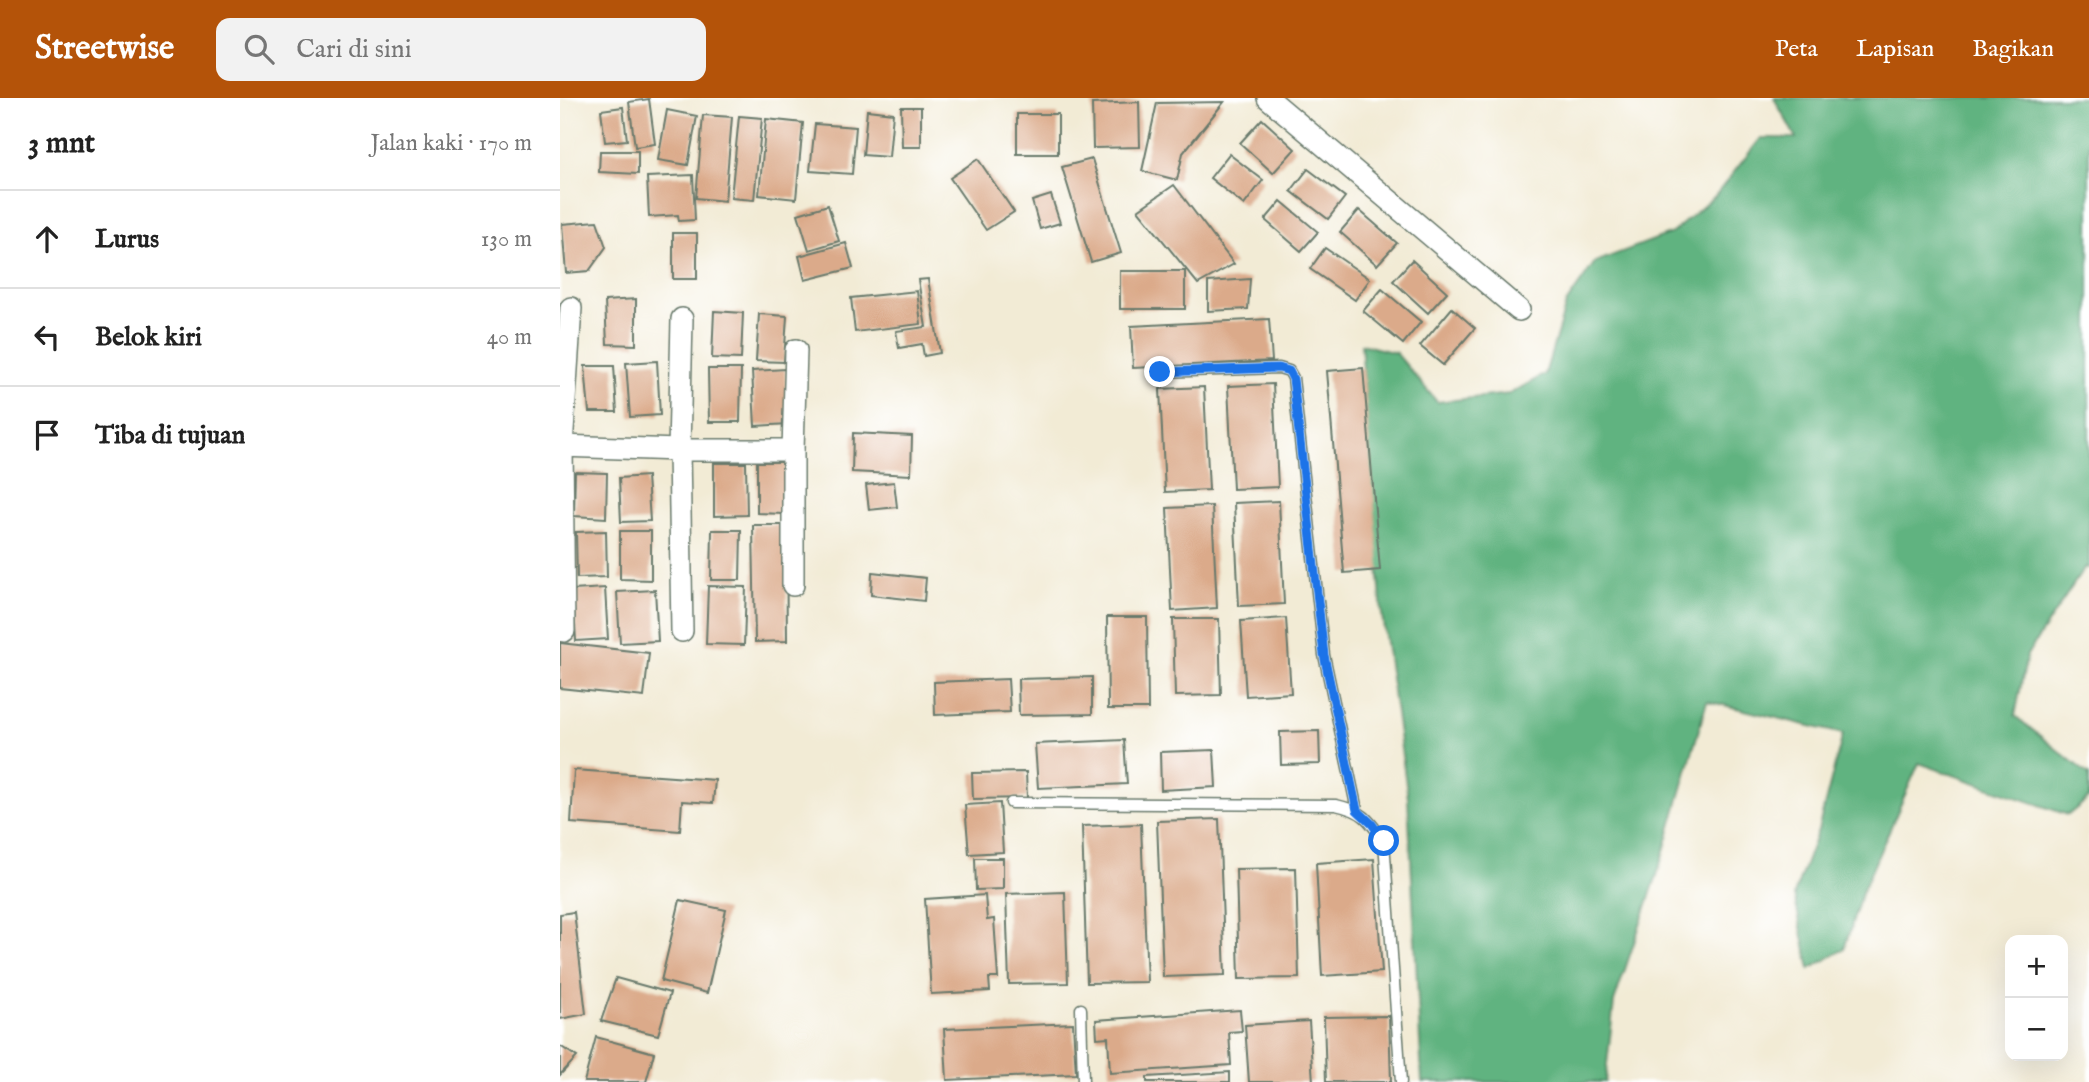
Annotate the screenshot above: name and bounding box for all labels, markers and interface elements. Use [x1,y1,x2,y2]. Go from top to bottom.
search box [216,18,706,81]
text: Streetwise [35,28,174,70]
icon: search [240,30,278,68]
text: Cari di sini [296,33,412,66]
text: Peta [1775,34,1818,65]
text: Lapisan [1856,34,1934,65]
text: Bagikan [1972,34,2054,65]
text: 3 mnt [28,125,95,163]
text: Jalan kaki · 170 m [371,129,532,158]
icon: ahead [28,220,66,258]
text: Lurus [95,223,159,256]
text: 130 m [481,225,532,254]
icon: left [28,318,66,356]
text: Belok kiri [95,321,202,354]
text: 40 m [487,323,532,352]
route end [1144,356,1175,387]
icon: arrive [28,416,66,454]
text: Tiba di tujuan [95,419,245,452]
route start [1368,825,1399,856]
map controls [2005,935,2068,1061]
button: + [2005,935,2068,998]
button: − [2005,998,2068,1061]

